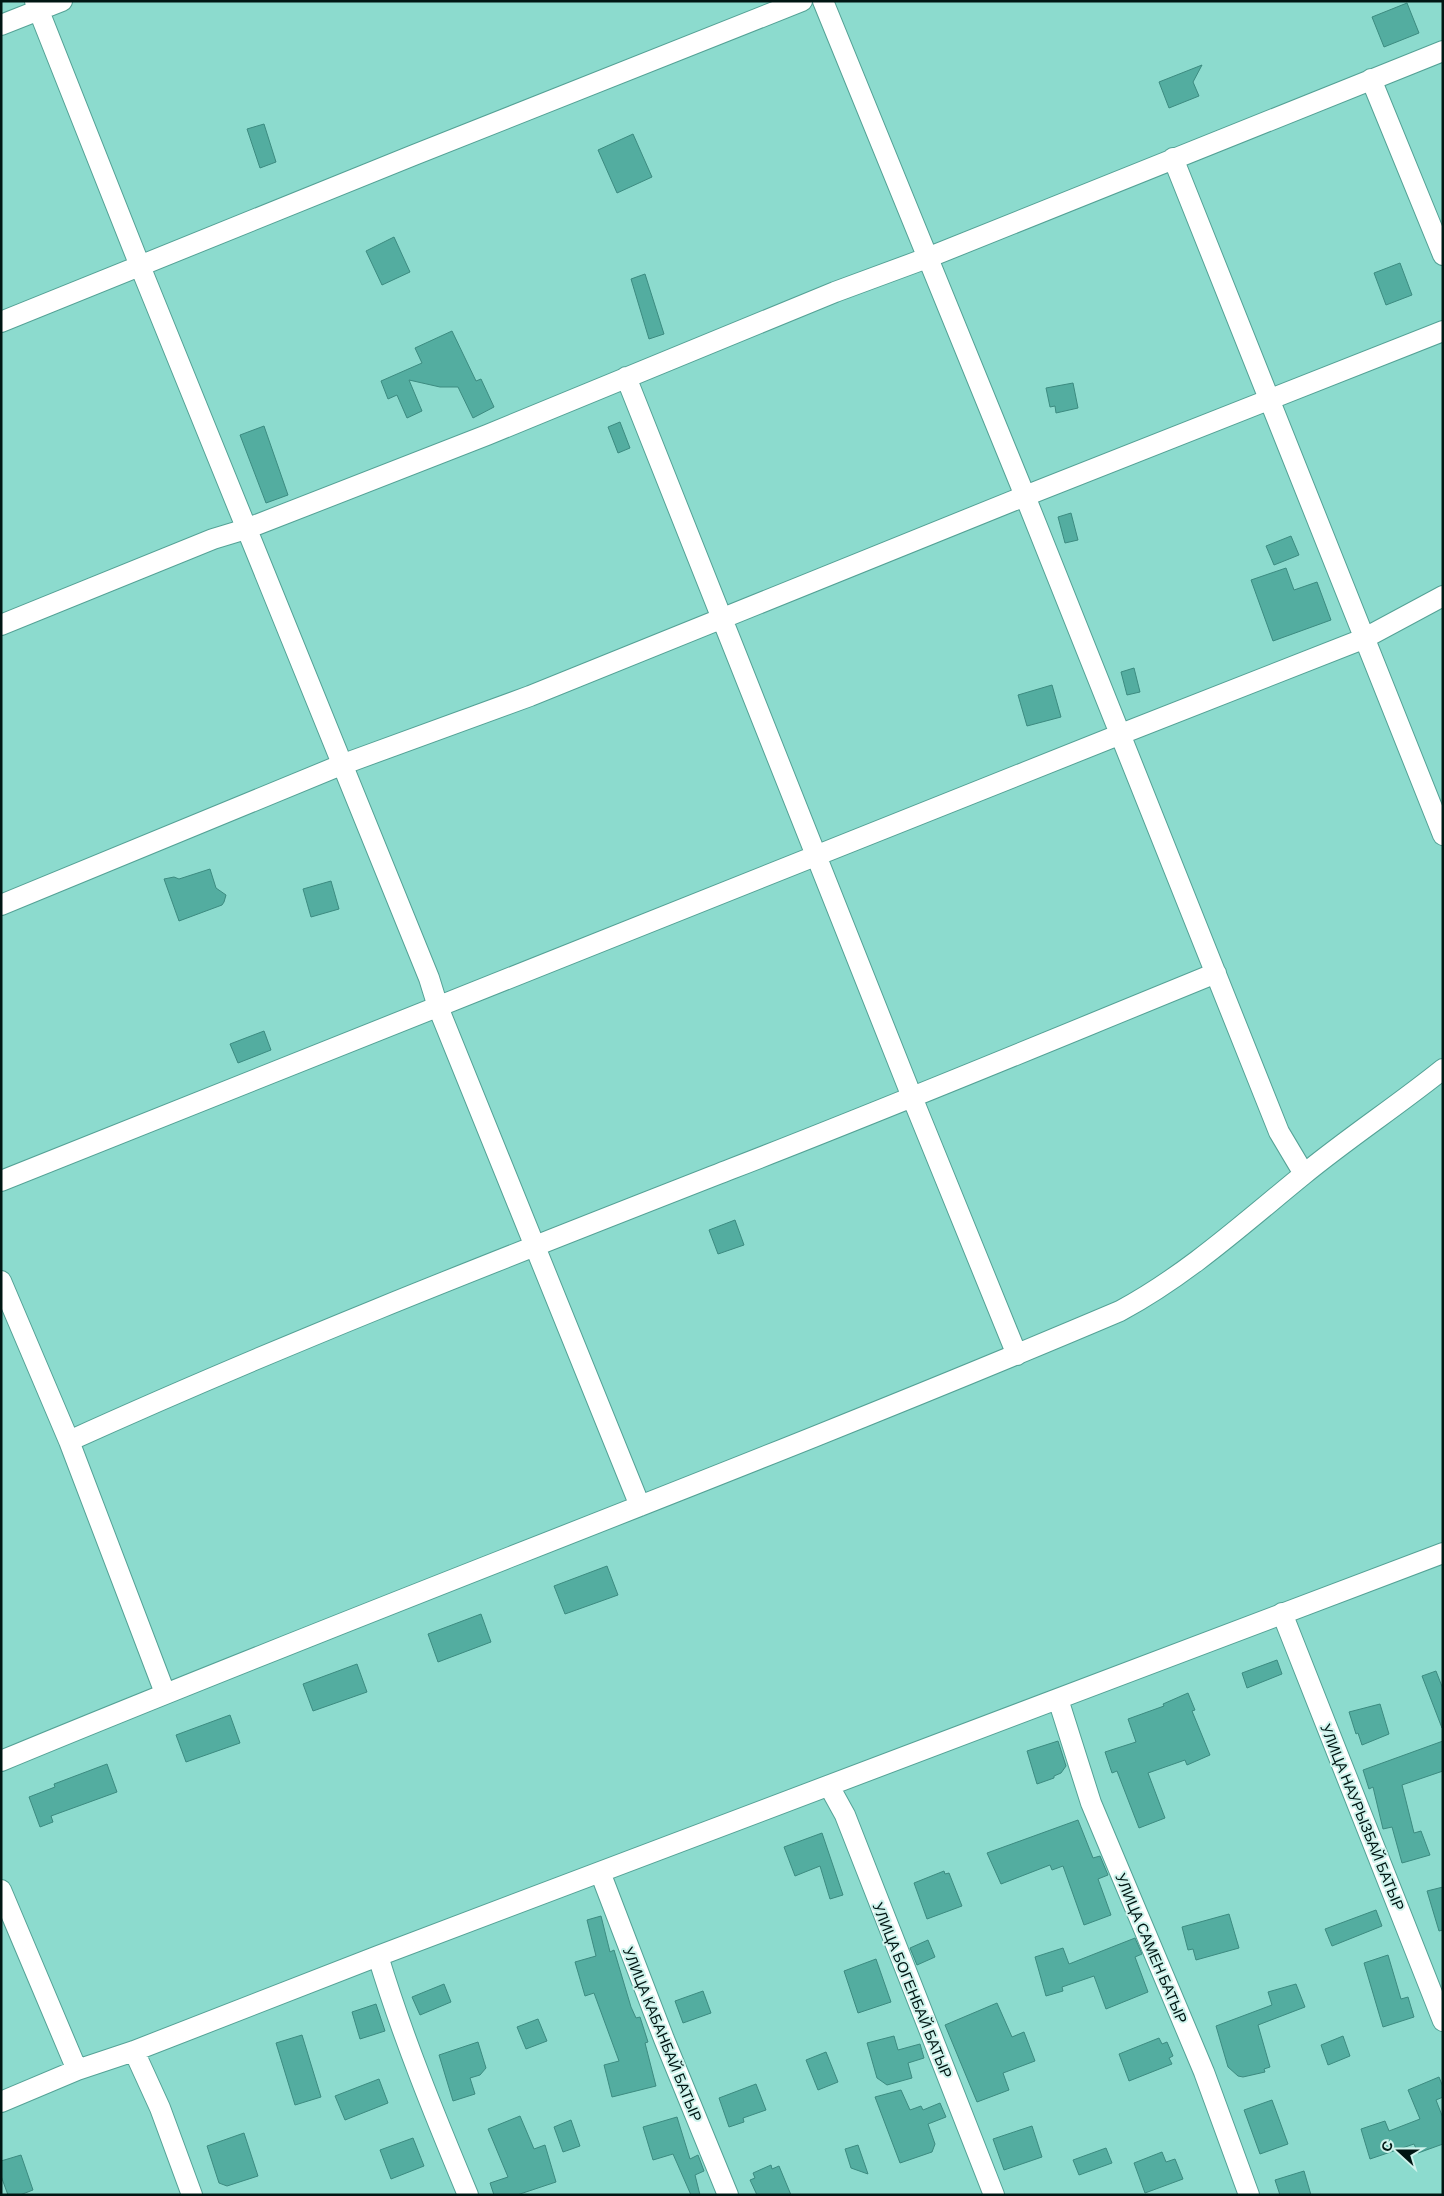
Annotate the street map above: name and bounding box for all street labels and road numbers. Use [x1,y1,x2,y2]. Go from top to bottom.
street label: УЛИЦА НАУРЫЗБАЙ БАТЫР [1317,1721,1409,1913]
street label: УЛИЦА САМЕН БАТЫР [1112,1870,1192,2026]
street label: УЛИЦА БОГЕНБАЙ БАТЫР [869,1899,957,2081]
street label: УЛИЦА КАБАНБАЙ БАТЫР [620,1944,706,2124]

